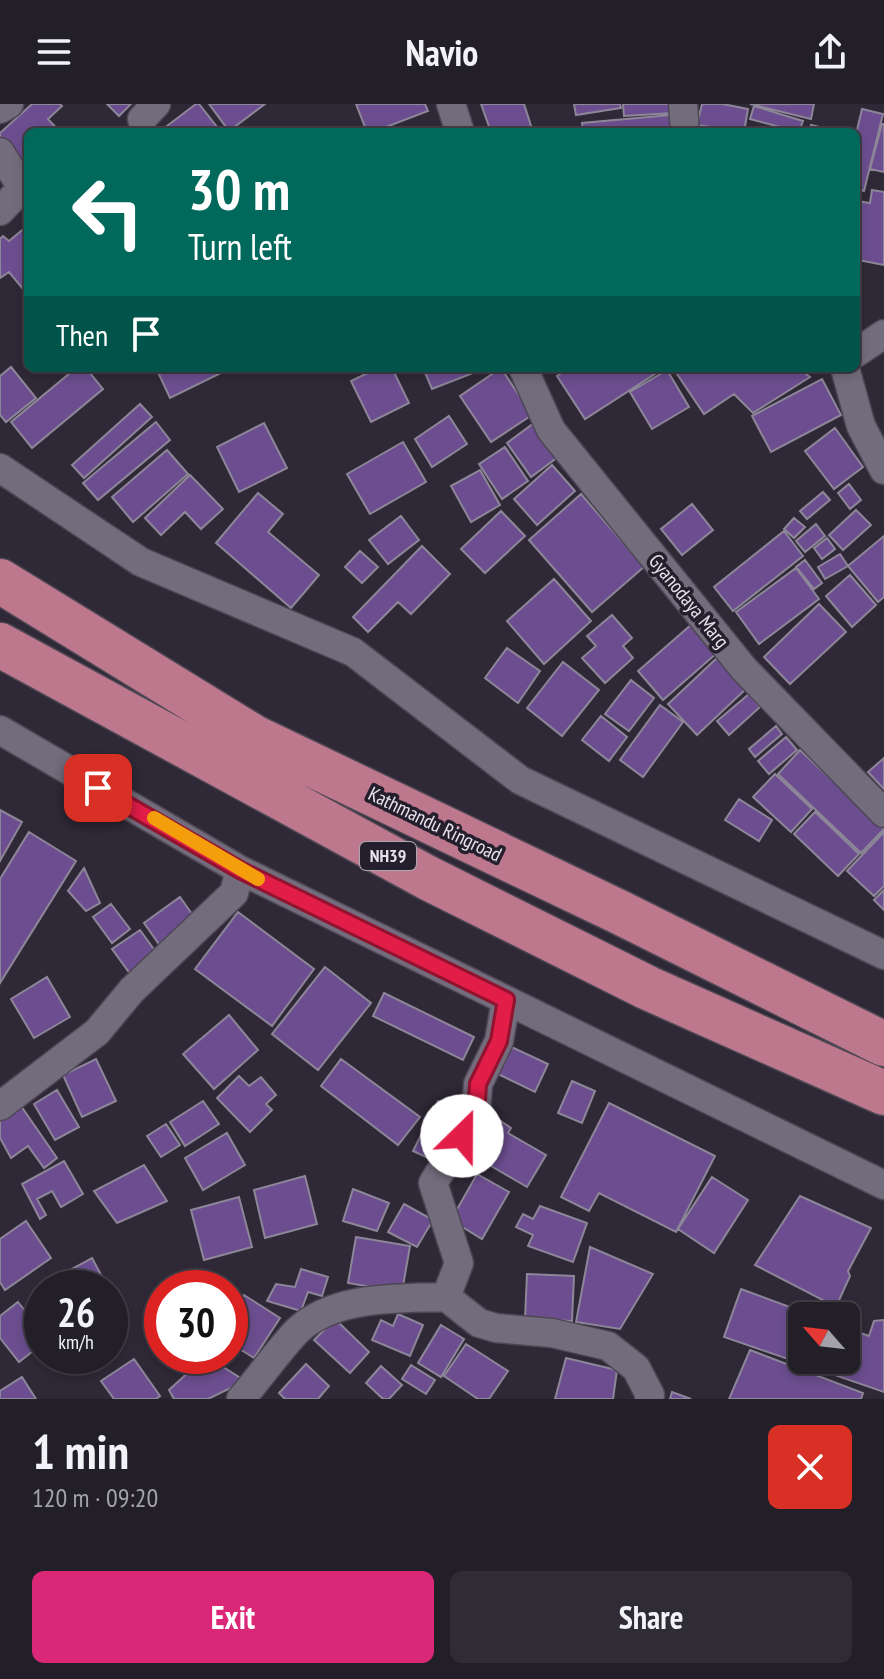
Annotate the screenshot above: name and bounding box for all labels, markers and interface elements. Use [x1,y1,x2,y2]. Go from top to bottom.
text: Navio [406,29,478,76]
icon: menu [32,30,76,74]
icon: share [808,30,852,74]
text: 30 m [188,153,290,225]
icon: left [56,160,160,264]
text: Turn left [188,223,292,270]
icon: arrive [124,312,168,356]
text: Then [56,315,108,354]
street label: Gyanodaya Marg [643,548,735,654]
pin [64,754,132,822]
icon: arrive [76,766,120,810]
street label: Kathmandu Ringroad [364,780,506,868]
road number: NH39 [360,842,416,870]
position arrow [420,1094,504,1178]
speed limit sign: 30 [144,1270,248,1374]
text: 26 [57,1286,95,1338]
north arrow [788,1302,860,1374]
map controls [788,1302,860,1374]
text: km/h [58,1329,94,1355]
text: 1 min [32,1420,129,1482]
button: close [768,1425,852,1509]
text: 120 m · 09:20 [32,1481,158,1514]
button: Exit [32,1571,434,1663]
button: Share [450,1571,852,1663]

